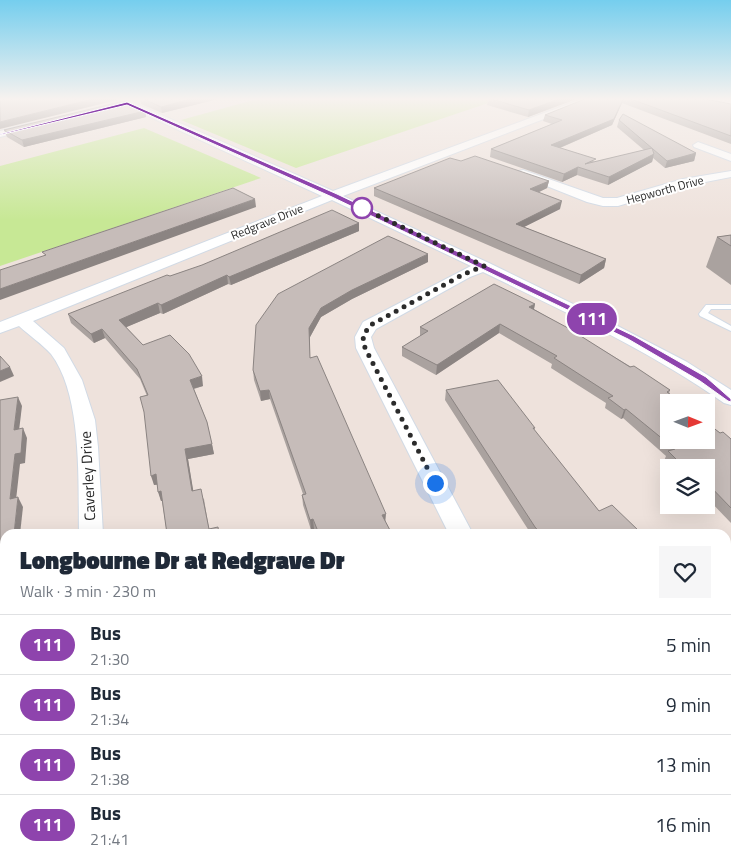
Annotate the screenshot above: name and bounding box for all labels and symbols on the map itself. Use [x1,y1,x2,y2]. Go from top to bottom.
street label: Hepworth Drive [624,170,706,209]
unlabelled marker [351,197,373,219]
street label: Redgrave Drive [228,198,306,245]
line badge: 111 [563,303,621,335]
north arrow [660,394,715,449]
street label: Caverley Drive [74,431,101,521]
your location [423,471,448,496]

